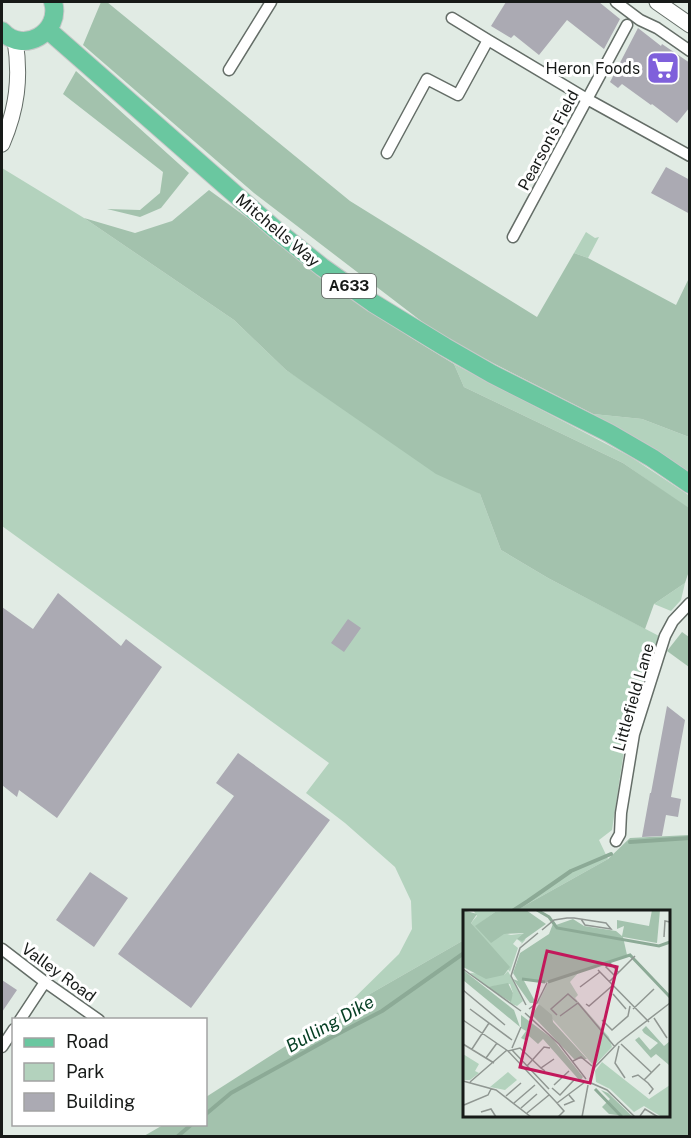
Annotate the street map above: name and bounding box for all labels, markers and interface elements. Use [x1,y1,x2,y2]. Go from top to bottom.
supermarket icon: Heron Foods [645,50,681,86]
place label: Heron Foods [545,59,640,78]
street label: Pearson's Field [514,87,583,194]
street label: Mitchells Way [232,190,324,271]
road number: A633 [322,274,376,298]
street label: Littlefield Lane [609,641,658,753]
inset map [463,910,670,1117]
street label: Valley Road [18,939,100,1006]
water label: Bulling Dike [282,991,378,1056]
legend [12,1018,207,1126]
text: Road [66,1031,109,1052]
text: Park [66,1061,104,1082]
text: Building [66,1091,135,1112]

